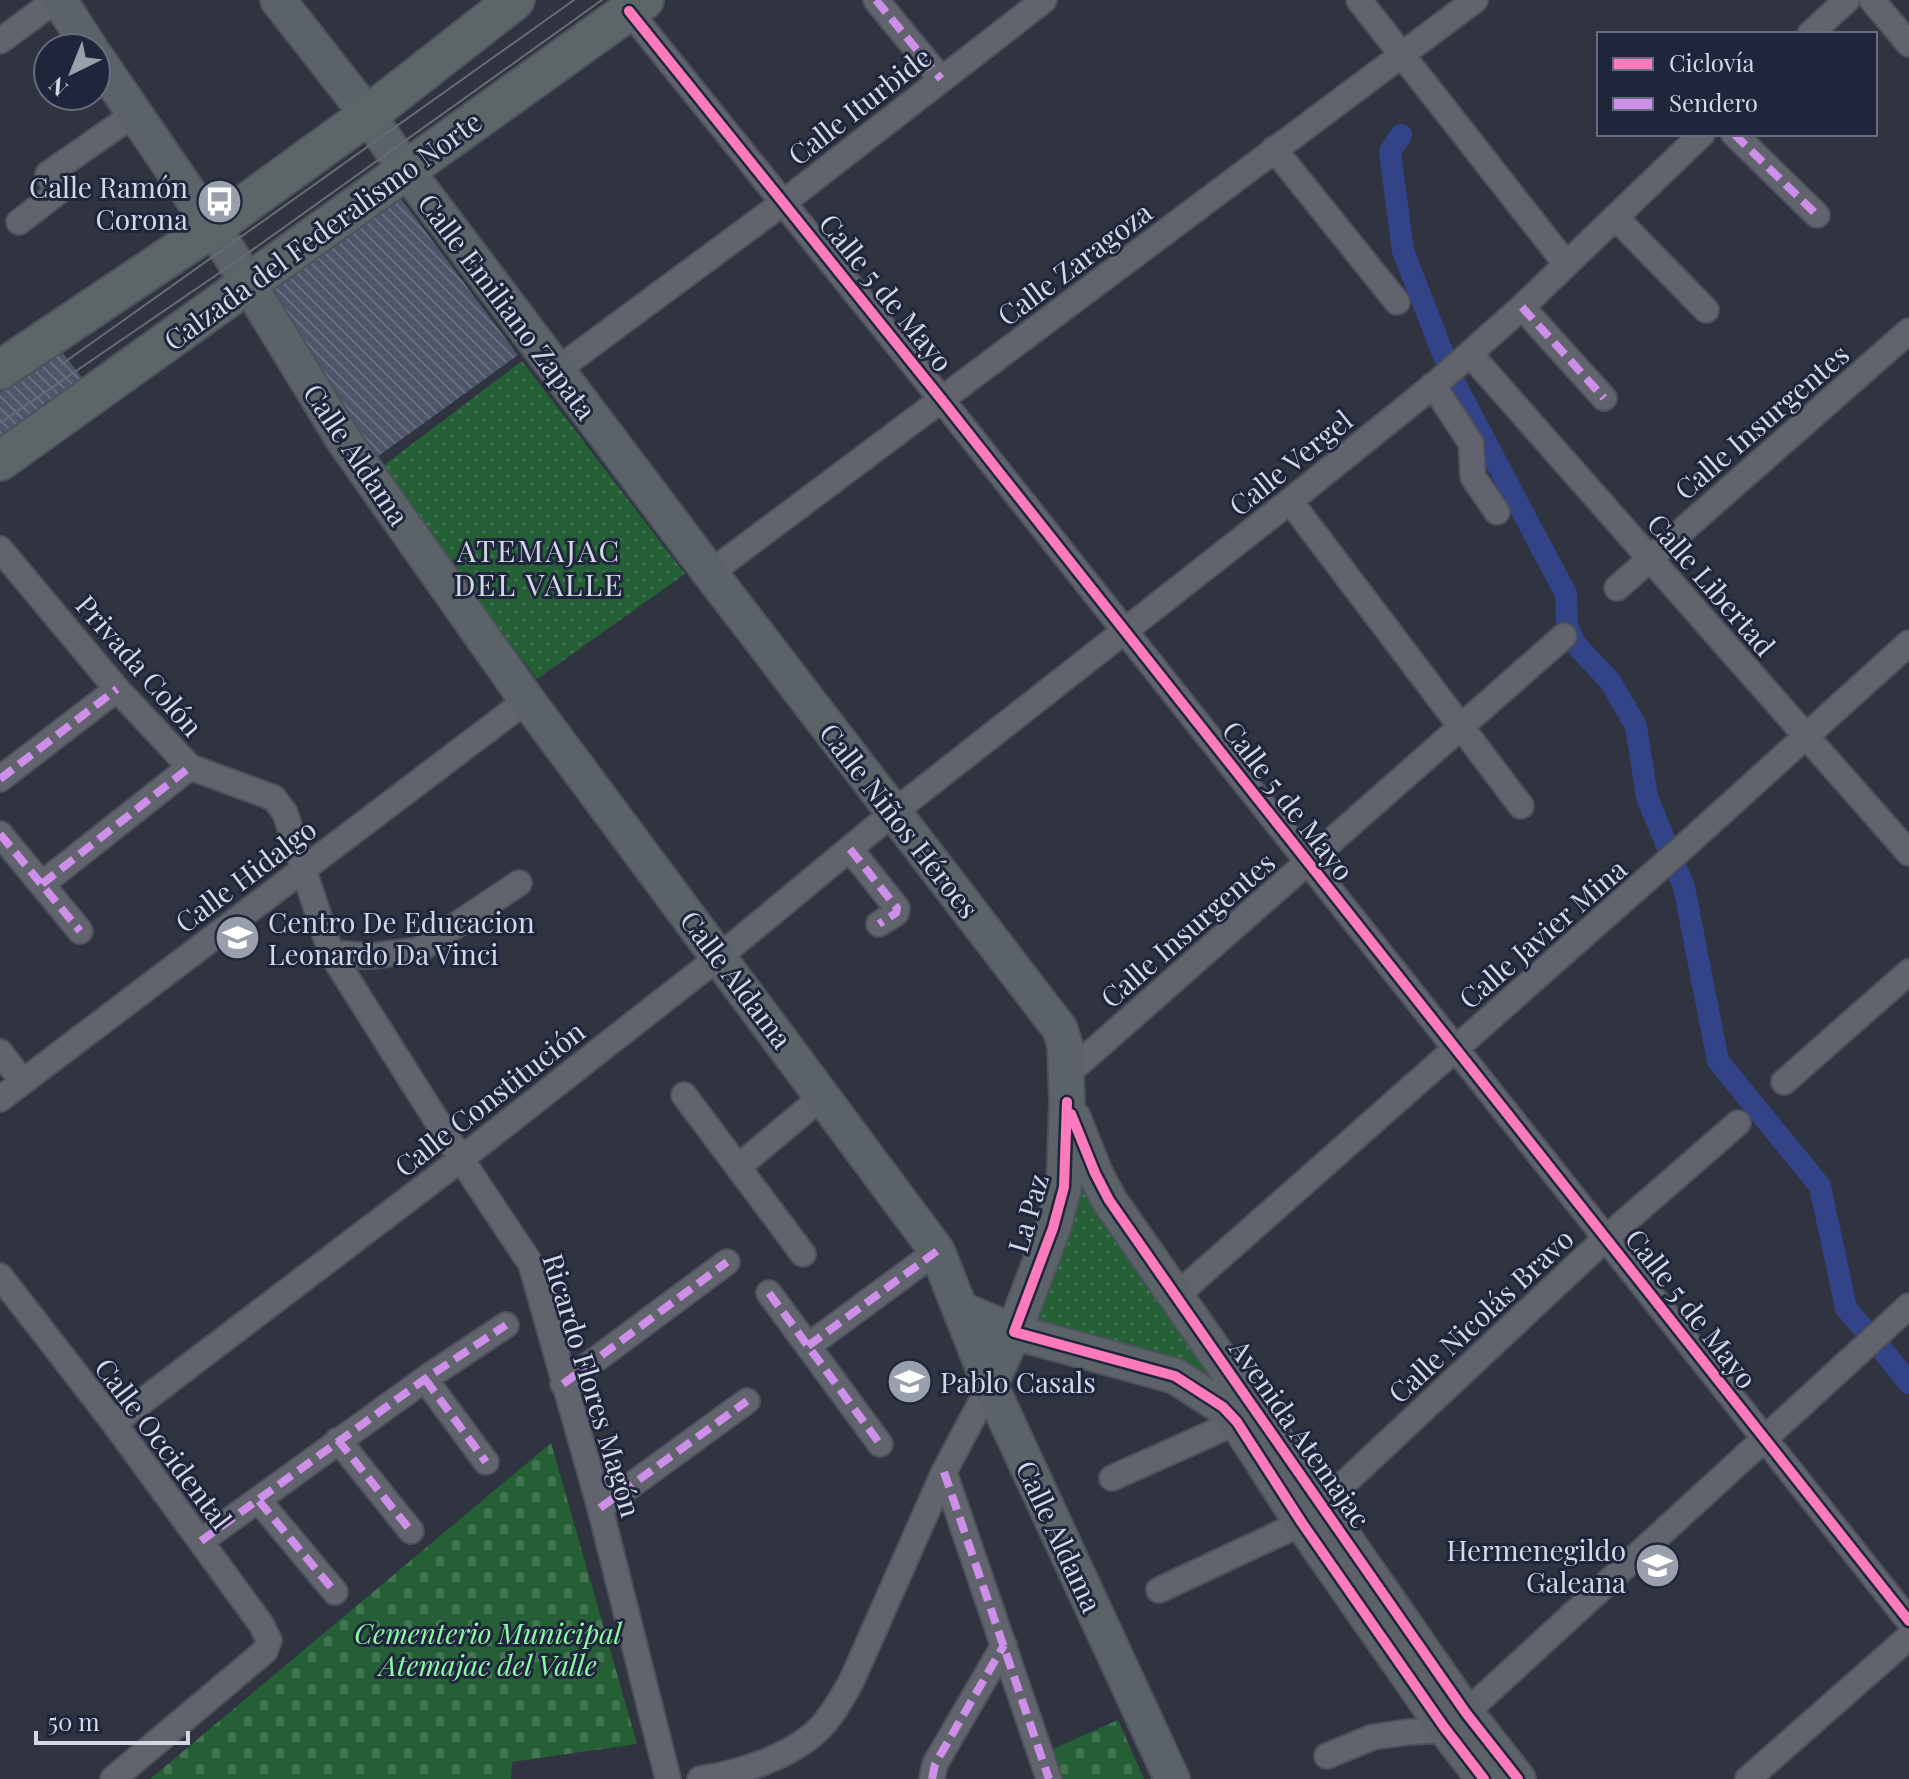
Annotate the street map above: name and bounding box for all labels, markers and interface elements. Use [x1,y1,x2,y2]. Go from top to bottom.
north arrow [32,32,112,112]
legend [1597,32,1877,136]
street label: Calle Iturbide [780,38,938,172]
text: Ciclovía [1669,46,1755,78]
text: N [42,71,74,104]
text: Sendero [1669,86,1758,118]
street label: Calzada del Federalismo Norte [156,102,488,358]
place label: Calle Ramón Corona [29,168,188,237]
bus stop icon: Calle Ramón Corona [195,178,243,226]
street label: Calle Emiliano Zapata [411,185,605,427]
street label: Calle Zaragoza [989,193,1159,333]
street label: Calle 5 de Mayo [812,205,962,379]
street label: Calle Insurgentes [1666,335,1856,507]
street label: Calle Aldama [296,376,418,532]
street label: Calle Vergel [1221,401,1359,523]
street label: Calle Libertad [1640,505,1784,663]
district label: ATEMAJAC DEL VALLE [454,530,624,604]
street label: Privada Colón [68,587,212,744]
street label: Calle 5 de Mayo [1215,713,1363,887]
street label: Calle Niños Héroes [812,715,988,925]
street label: Calle Hidalgo [167,810,323,940]
street label: Calle Insurgentes [1092,843,1282,1015]
street label: Calle Javier Mina [1450,850,1634,1016]
place label: Centro De Educacion Leonardo Da Vinci [268,903,535,972]
street label: Calle Aldama [673,903,801,1055]
school or university icon: Centro De Educacion Leonardo Da Vinci [213,913,261,961]
street label: Calle Constitución [386,1012,592,1184]
street label: La Paz [998,1169,1056,1257]
street label: Calle Nicolás Bravo [1380,1220,1580,1410]
street label: Calle 5 de Mayo [1618,1221,1766,1395]
street label: Ricardo Flores Magón [535,1249,651,1521]
street label: Avenida Atemajac [1222,1331,1380,1534]
street label: Calle Occidental [87,1350,241,1536]
school or university icon: Pablo Casals [885,1357,933,1405]
place label: Pablo Casals [940,1363,1096,1400]
street label: Calle Aldama [1009,1454,1111,1618]
place label: Hermenegildo Galeana [1446,1531,1626,1600]
school or university icon: Hermenegildo Galeana [1633,1541,1681,1589]
park label: Cementerio Municipal Atemajac del Valle [354,1614,623,1683]
scale bar [36,1695,188,1745]
text: 50 m [48,1705,100,1737]

